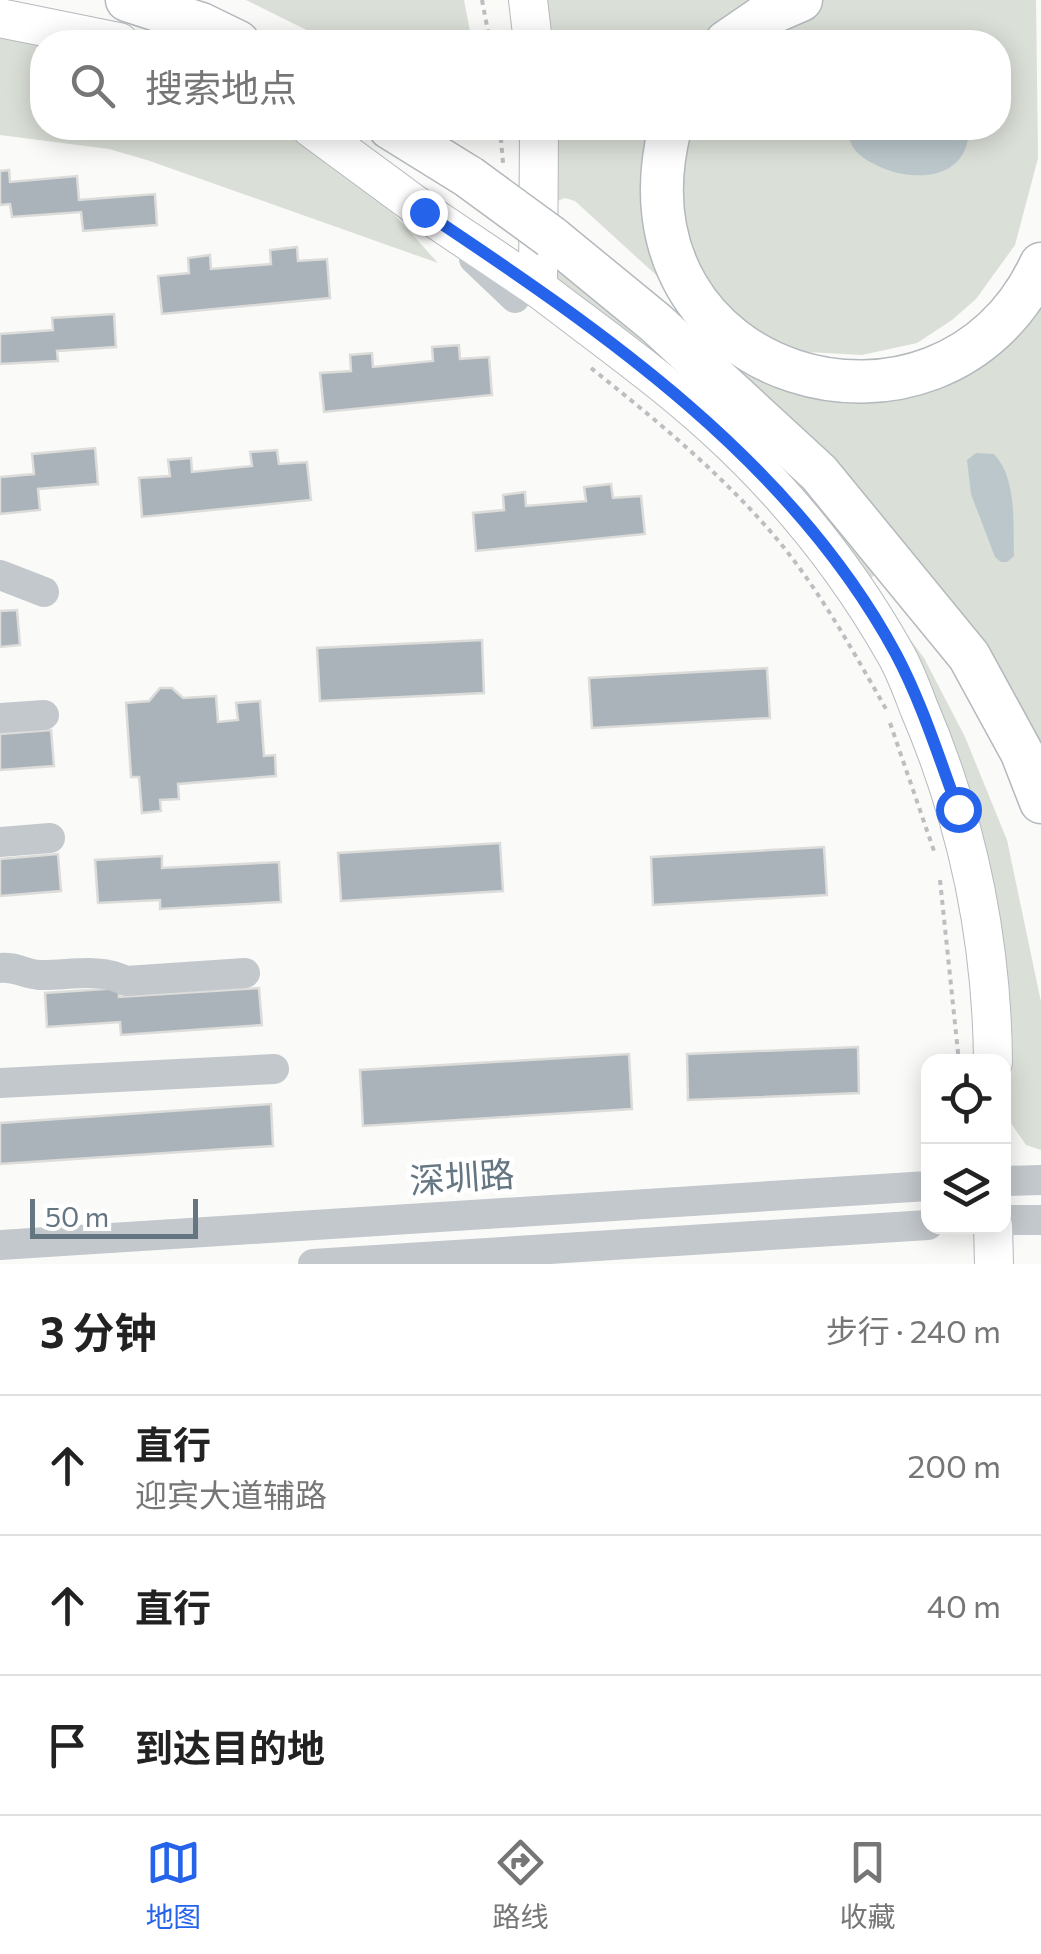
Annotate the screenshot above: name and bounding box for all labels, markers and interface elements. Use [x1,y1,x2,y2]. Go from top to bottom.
search box [30,30,1011,140]
icon: search [65,58,120,113]
text: 搜索地点 [145,63,297,110]
route end [402,190,448,236]
route start [936,787,982,833]
map controls [921,1054,1011,1234]
button: locate [921,1054,1011,1144]
button: layers [921,1144,1011,1234]
street label: 深圳路 [408,1150,516,1201]
scale bar [30,1194,198,1238]
text: 50 m [45,1199,109,1233]
text: 3 分钟 [40,1305,157,1357]
text: 步行 · 240 m [826,1310,1001,1350]
text: 直行 [135,1420,211,1467]
icon: ahead [40,1438,95,1493]
text: 200 m [908,1445,1001,1485]
text: 迎宾大道辅路 [135,1474,327,1514]
icon: ahead [40,1578,95,1633]
text: 直行 [135,1583,211,1630]
text: 40 m [927,1585,1001,1625]
icon: arrive [40,1718,95,1773]
text: 到达目的地 [135,1723,325,1770]
tab: 地图 [145,1835,202,1935]
tab: 路线 [492,1835,549,1935]
tab: 收藏 [839,1835,896,1935]

